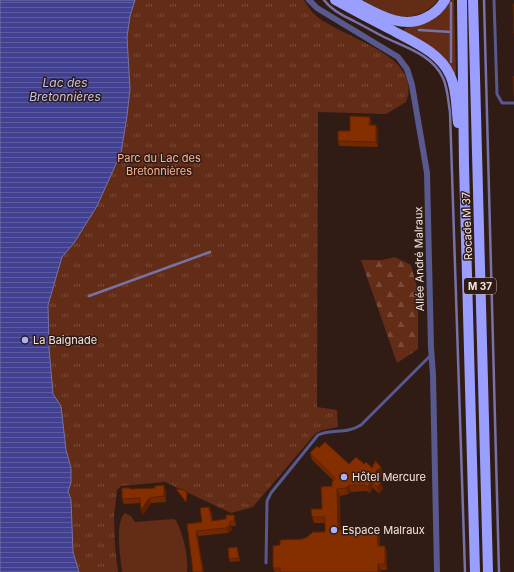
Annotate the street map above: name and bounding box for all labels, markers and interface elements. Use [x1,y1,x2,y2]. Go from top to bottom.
water label: Lac des Bretonnières [29,75,101,104]
park label: Parc du Lac des Bretonnières [117,151,201,178]
street label: Rocade M 37 [459,192,475,260]
street label: Allée André Malraux [411,207,427,311]
road number: M 37 [464,278,496,294]
place label: La Baignade [33,333,97,347]
marker: La Baignade [20,335,30,345]
place label: Hôtel Mercure [352,470,426,484]
marker: Hôtel Mercure [339,472,349,482]
place label: Espace Malraux [342,523,425,537]
marker: Espace Malraux [329,525,339,535]

